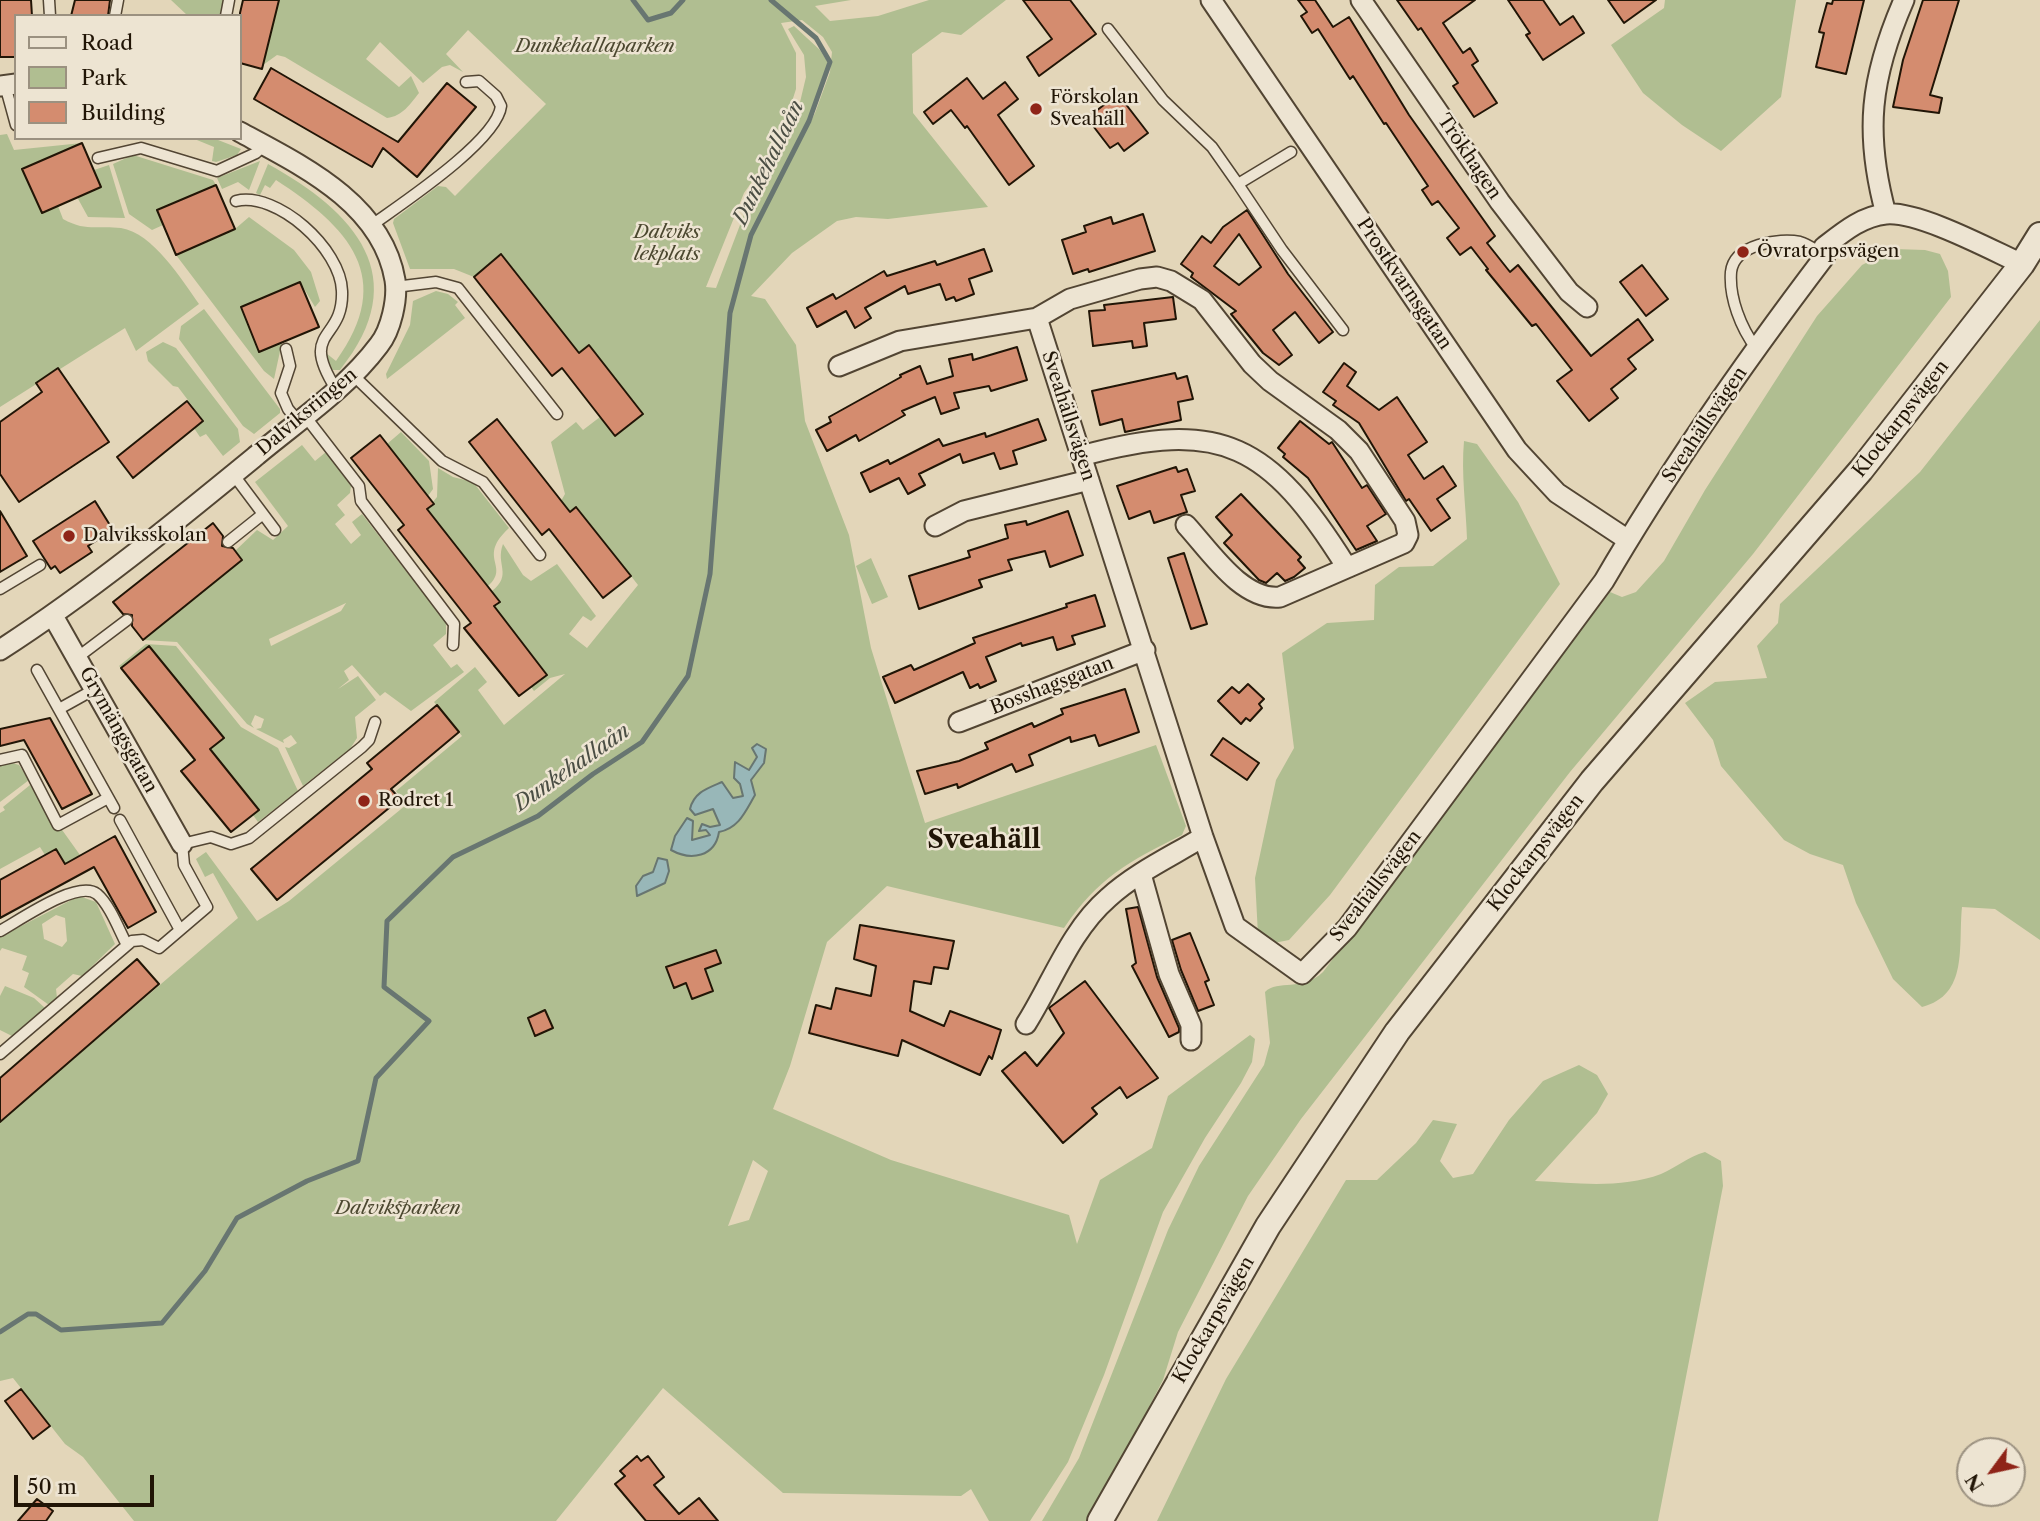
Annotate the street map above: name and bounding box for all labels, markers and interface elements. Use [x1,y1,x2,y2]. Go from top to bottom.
legend [14,14,242,140]
text: Road [81,30,133,55]
park label: Dunkehallaparken [515,36,675,58]
text: Park [81,65,127,90]
place label: Förskolan Sveahäll [1050,87,1139,131]
water label: Dunkehallaån [728,97,810,229]
text: Building [81,100,165,125]
marker: Förskolan Sveahäll [1028,101,1044,117]
street label: Trökhagen [1432,110,1506,204]
street label: Prostkvarnsgatan [1351,214,1457,354]
park label: Dalviks lekplats [634,222,700,266]
place label: Övratorpsvägen [1757,241,1899,263]
marker: Övratorpsvägen [1735,244,1751,260]
street label: Sveahällsvägen [1036,348,1100,484]
street label: Klockarpsvägen [1848,356,1954,482]
street label: Dalviksringen [252,363,362,461]
street label: Sveahällsvägen [1658,363,1752,487]
place label: Dalviksskolan [83,525,207,547]
marker: Dalviksskolan [61,528,77,544]
street label: Bosshagsgatan [987,652,1117,720]
street label: Grymängsgatan [74,663,162,797]
water label: Dunkehallaån [509,719,635,817]
place label: Rodret 1 [378,790,453,812]
street label: Klockarpsvägen [1483,790,1589,916]
marker: Rodret 1 [356,793,372,809]
district label: Sveahäll [927,824,1041,856]
street label: Sveahällsvägen [1325,826,1427,946]
park label: Dalviksparken [335,1198,461,1220]
street label: Klockarpsvägen [1168,1252,1260,1388]
north arrow [1956,1437,2026,1507]
scale bar [18,1462,158,1506]
text: N [1961,1469,1989,1496]
text: 50 m [27,1474,77,1499]

